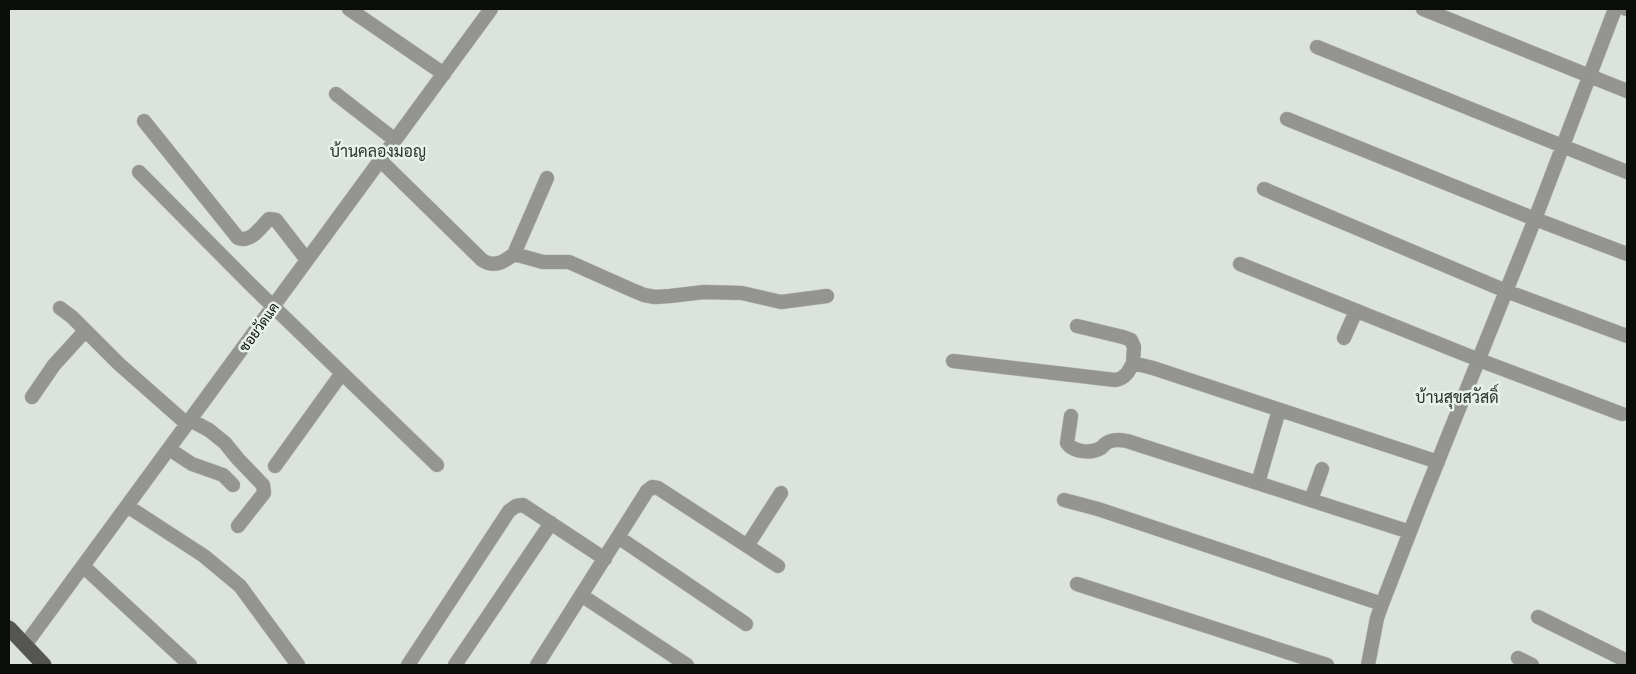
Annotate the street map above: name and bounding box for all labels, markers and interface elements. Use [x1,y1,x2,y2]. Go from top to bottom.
district label: บ้านคลองมอญ [330,141,426,163]
street label: ซอยวัดแค [235,299,284,356]
district label: บ้านสุขสวัสดิ์ [1415,383,1499,409]

